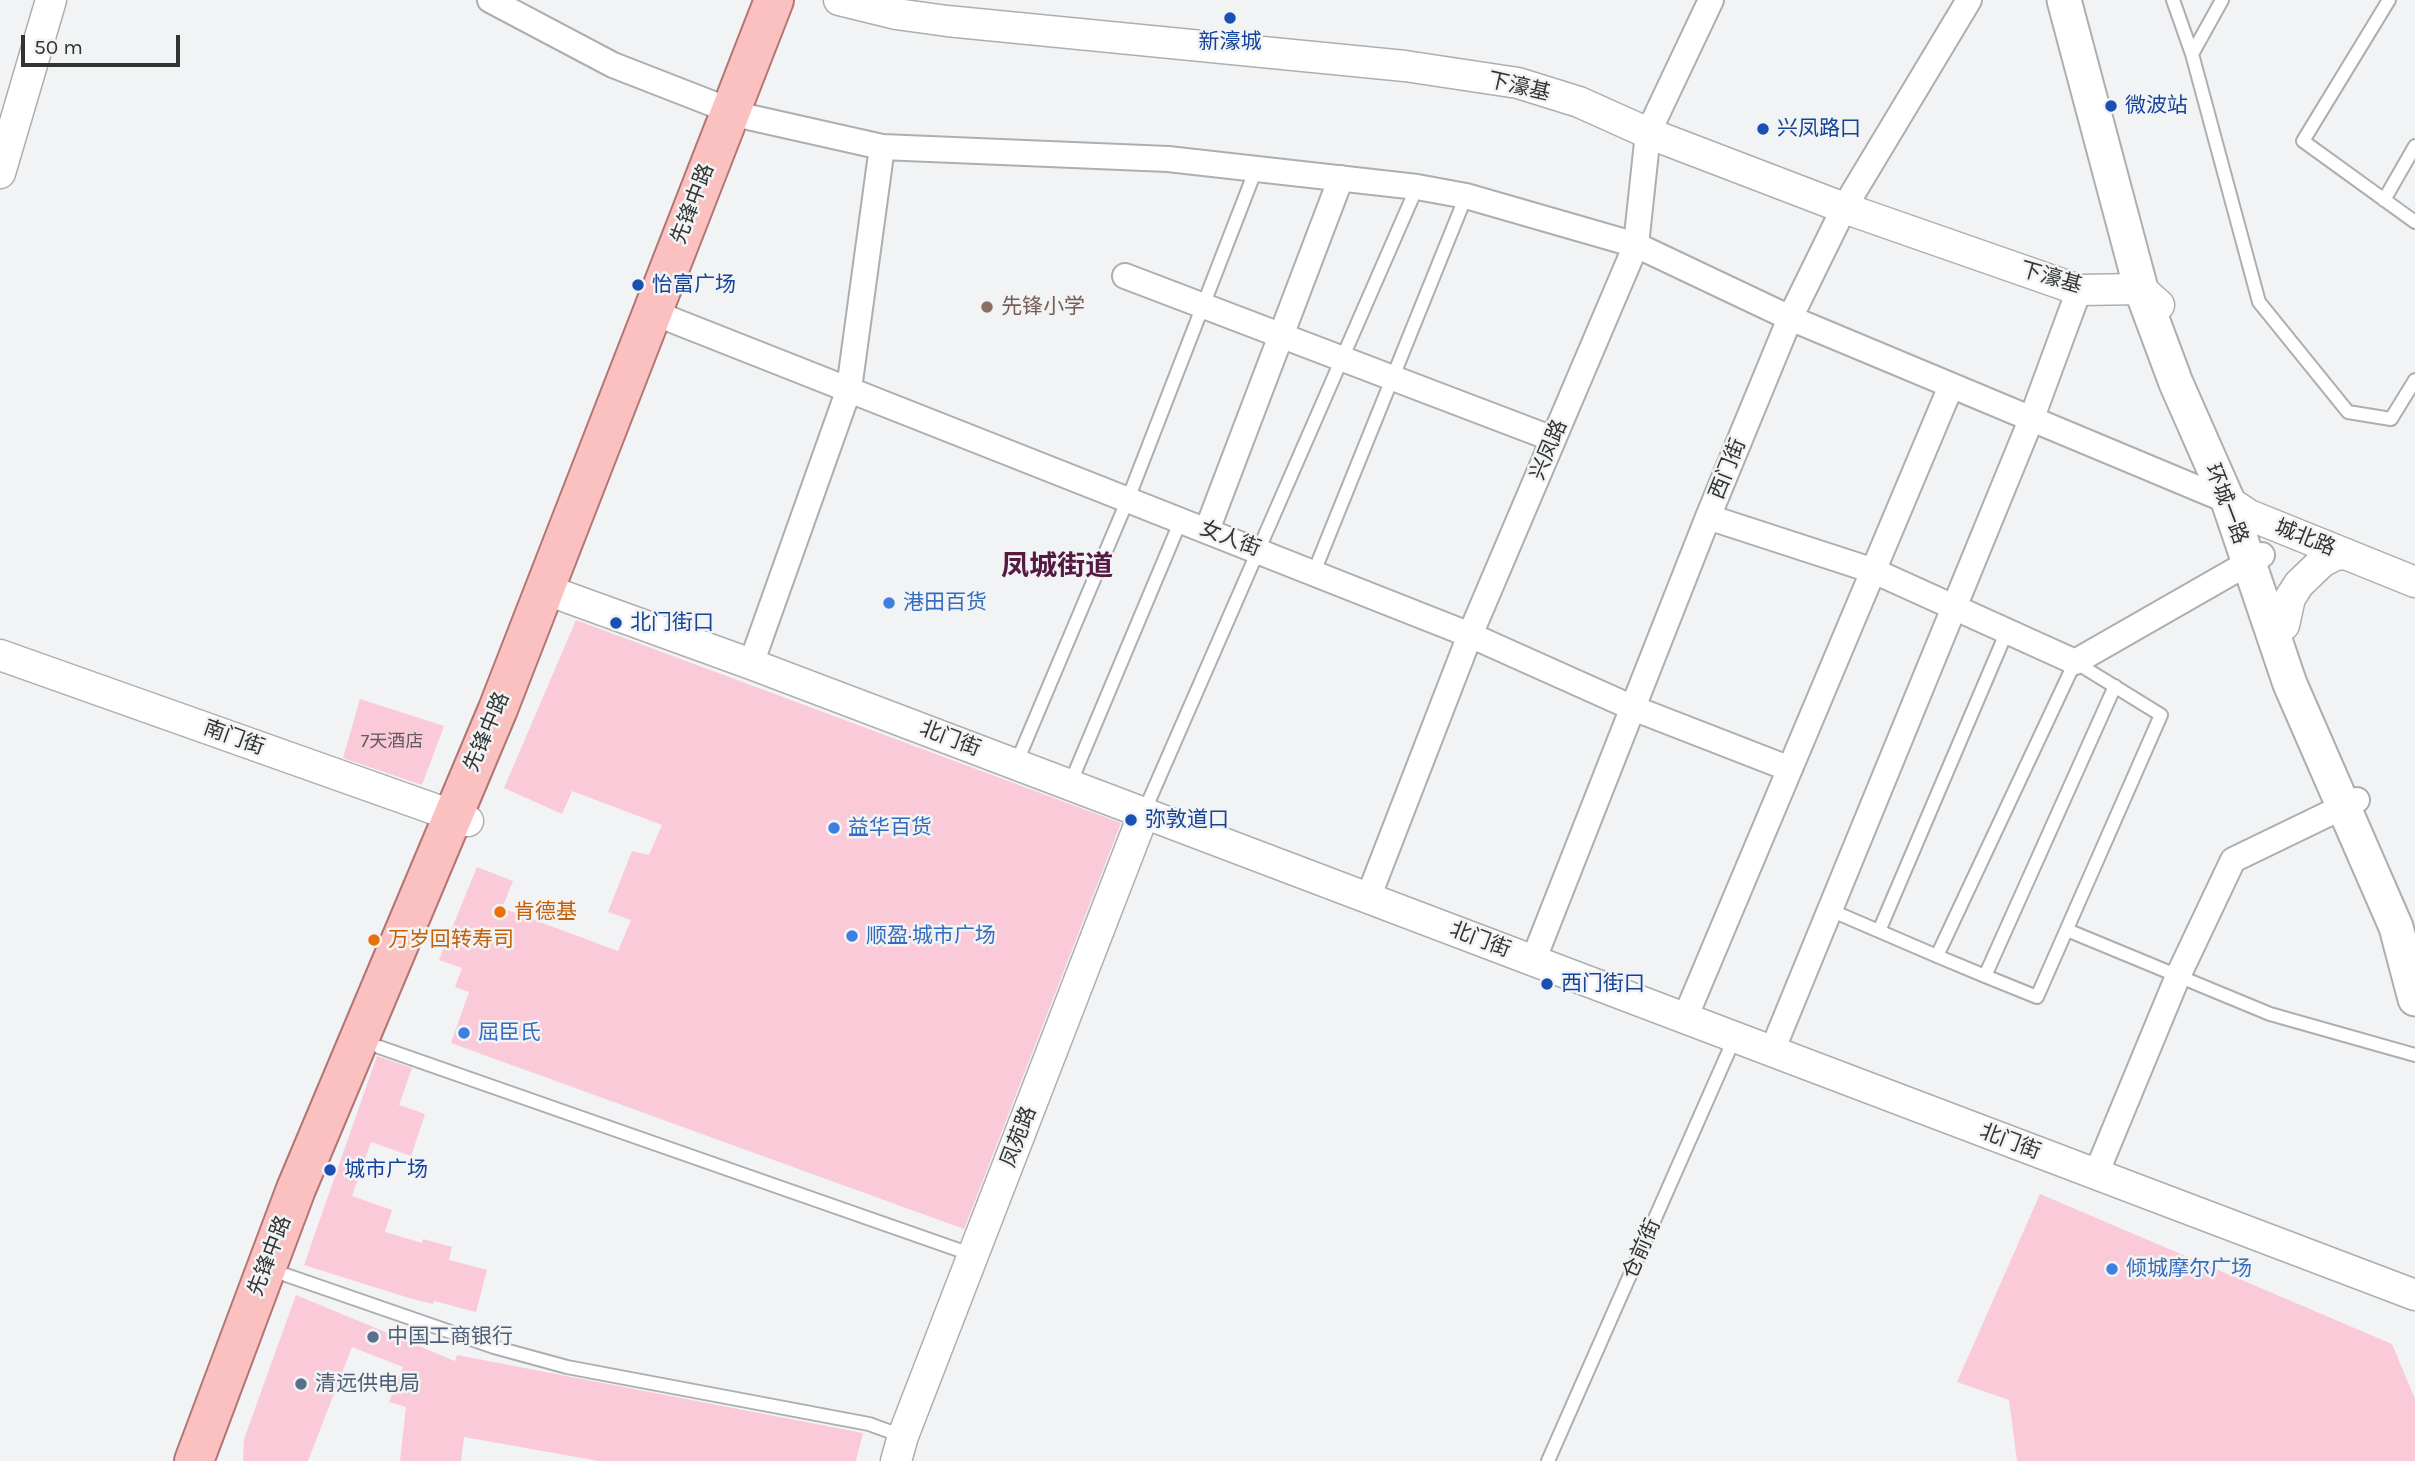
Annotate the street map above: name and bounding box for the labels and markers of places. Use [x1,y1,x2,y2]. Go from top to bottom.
marker: 新濠城 [1222,10,1238,26]
place label: 新濠城 [1199,29,1261,55]
place label: 微波站 [2125,93,2188,119]
marker: 微波站 [2103,98,2119,114]
place label: 兴凤路口 [1777,116,1861,142]
marker: 兴凤路口 [1755,121,1771,137]
place label: 怡富广场 [652,272,736,298]
marker: 怡富广场 [630,277,646,293]
place label: 先锋小学 [1001,294,1085,320]
marker: 先锋小学 [979,299,995,315]
place label: 港田百货 [903,590,987,616]
marker: 港田百货 [881,595,897,611]
place label: 北门街口 [630,610,714,636]
marker: 北门街口 [608,615,624,631]
place label: 弥敦道口 [1145,807,1229,833]
marker: 弥敦道口 [1123,812,1139,828]
place label: 益华百货 [848,815,932,841]
marker: 益华百货 [826,820,842,836]
place label: 肯德基 [514,899,577,925]
marker: 肯德基 [492,904,508,920]
place label: 顺盈·城市广场 [866,923,996,949]
place label: 万岁回转寿司 [388,927,514,953]
marker: 顺盈·城市广场 [844,928,860,944]
marker: 万岁回转寿司 [366,932,382,948]
place label: 西门街口 [1561,971,1645,997]
marker: 西门街口 [1539,976,1555,992]
place label: 屈臣氏 [478,1020,541,1046]
marker: 屈臣氏 [456,1025,472,1041]
place label: 城市广场 [344,1157,428,1183]
marker: 城市广场 [322,1162,338,1178]
place label: 倾城摩尔广场 [2126,1256,2252,1282]
marker: 倾城摩尔广场 [2104,1261,2120,1277]
place label: 中国工商银行 [387,1324,513,1350]
marker: 中国工商银行 [365,1329,381,1345]
place label: 清远供电局 [315,1371,420,1397]
marker: 清远供电局 [293,1376,309,1392]

